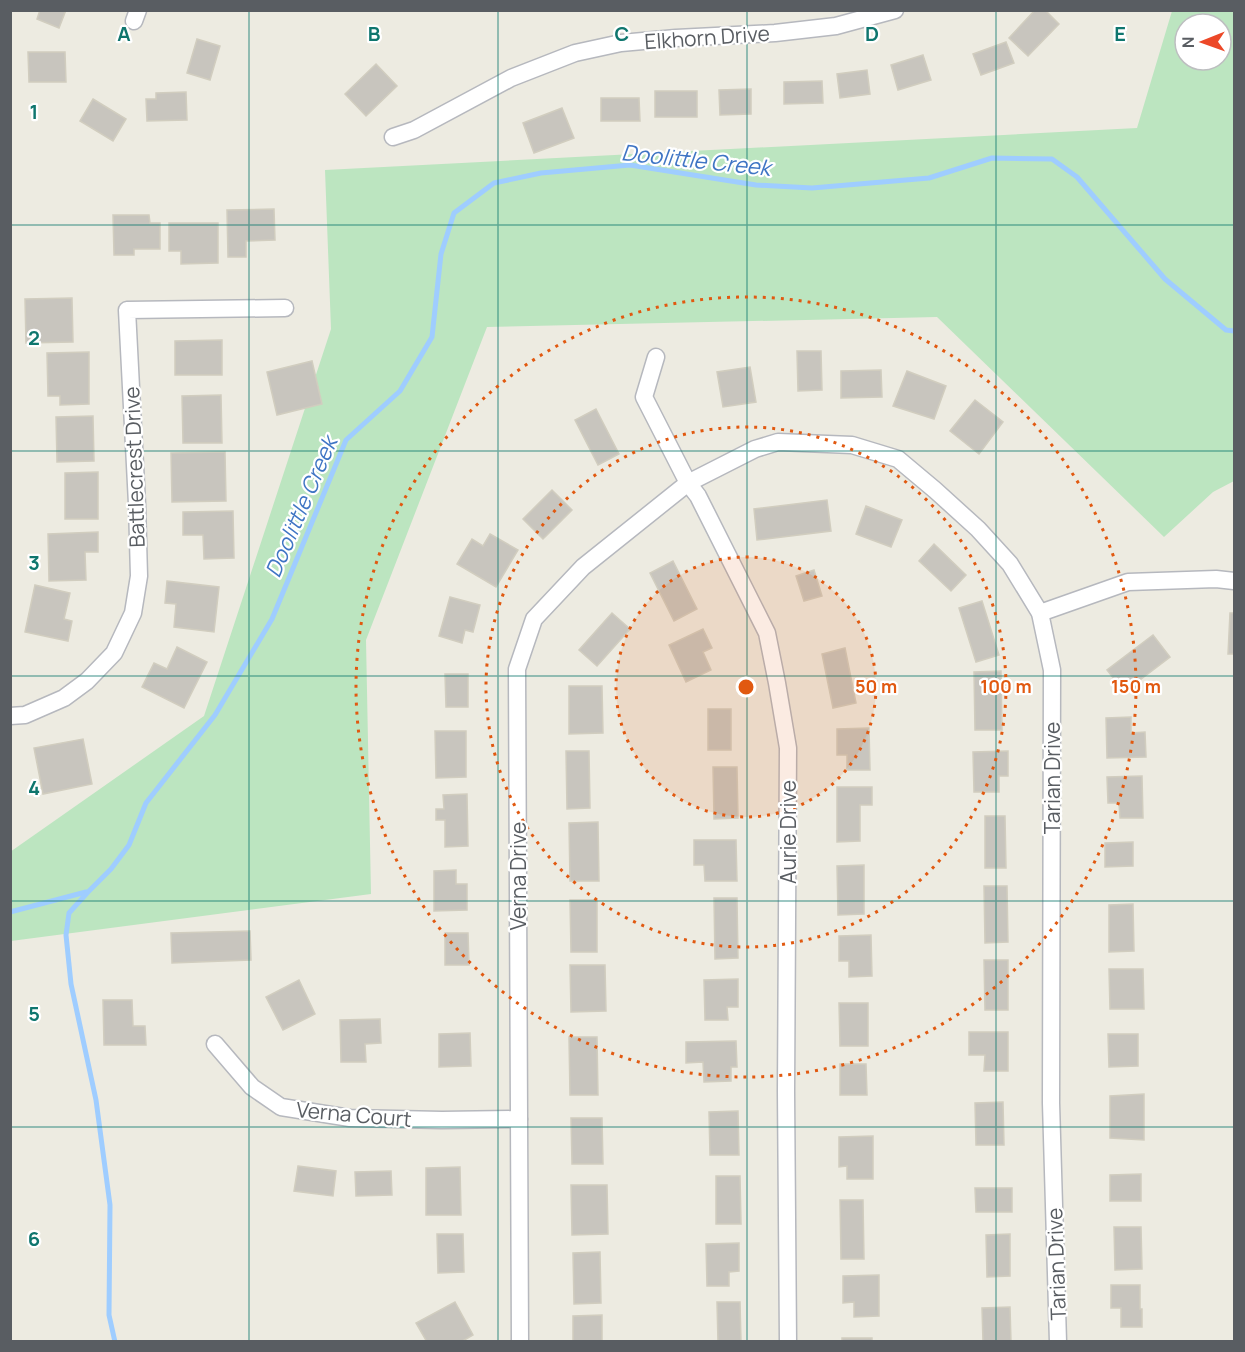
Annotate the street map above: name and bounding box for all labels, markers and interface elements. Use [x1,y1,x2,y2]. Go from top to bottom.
north arrow [1173,12,1233,72]
street label: Elkhorn Drive [643,19,771,55]
text: A [117,20,131,47]
text: B [368,20,381,47]
text: C [615,20,629,47]
text: D [865,20,879,47]
text: E [1114,20,1126,47]
text: N [1177,36,1199,48]
text: 1 [30,98,38,125]
water label: Doolittle Creek [620,137,775,183]
text: 2 [28,324,40,351]
street label: Battlecrest Drive [117,386,151,548]
water label: Doolittle Creek [258,429,345,582]
text: 3 [28,549,40,576]
text: 50 m [855,674,897,698]
text: 100 m [980,674,1032,698]
text: 150 m [1111,674,1161,698]
centre of rings [736,677,756,697]
street label: Tarian Drive [1038,722,1066,834]
text: 4 [28,774,40,801]
street label: Aurie Drive [774,780,802,884]
street label: Verna Drive [504,822,532,930]
text: 5 [28,1000,40,1027]
street label: Verna Court [295,1095,413,1133]
street label: Tarian Drive [1040,1207,1072,1321]
text: 6 [28,1225,40,1252]

